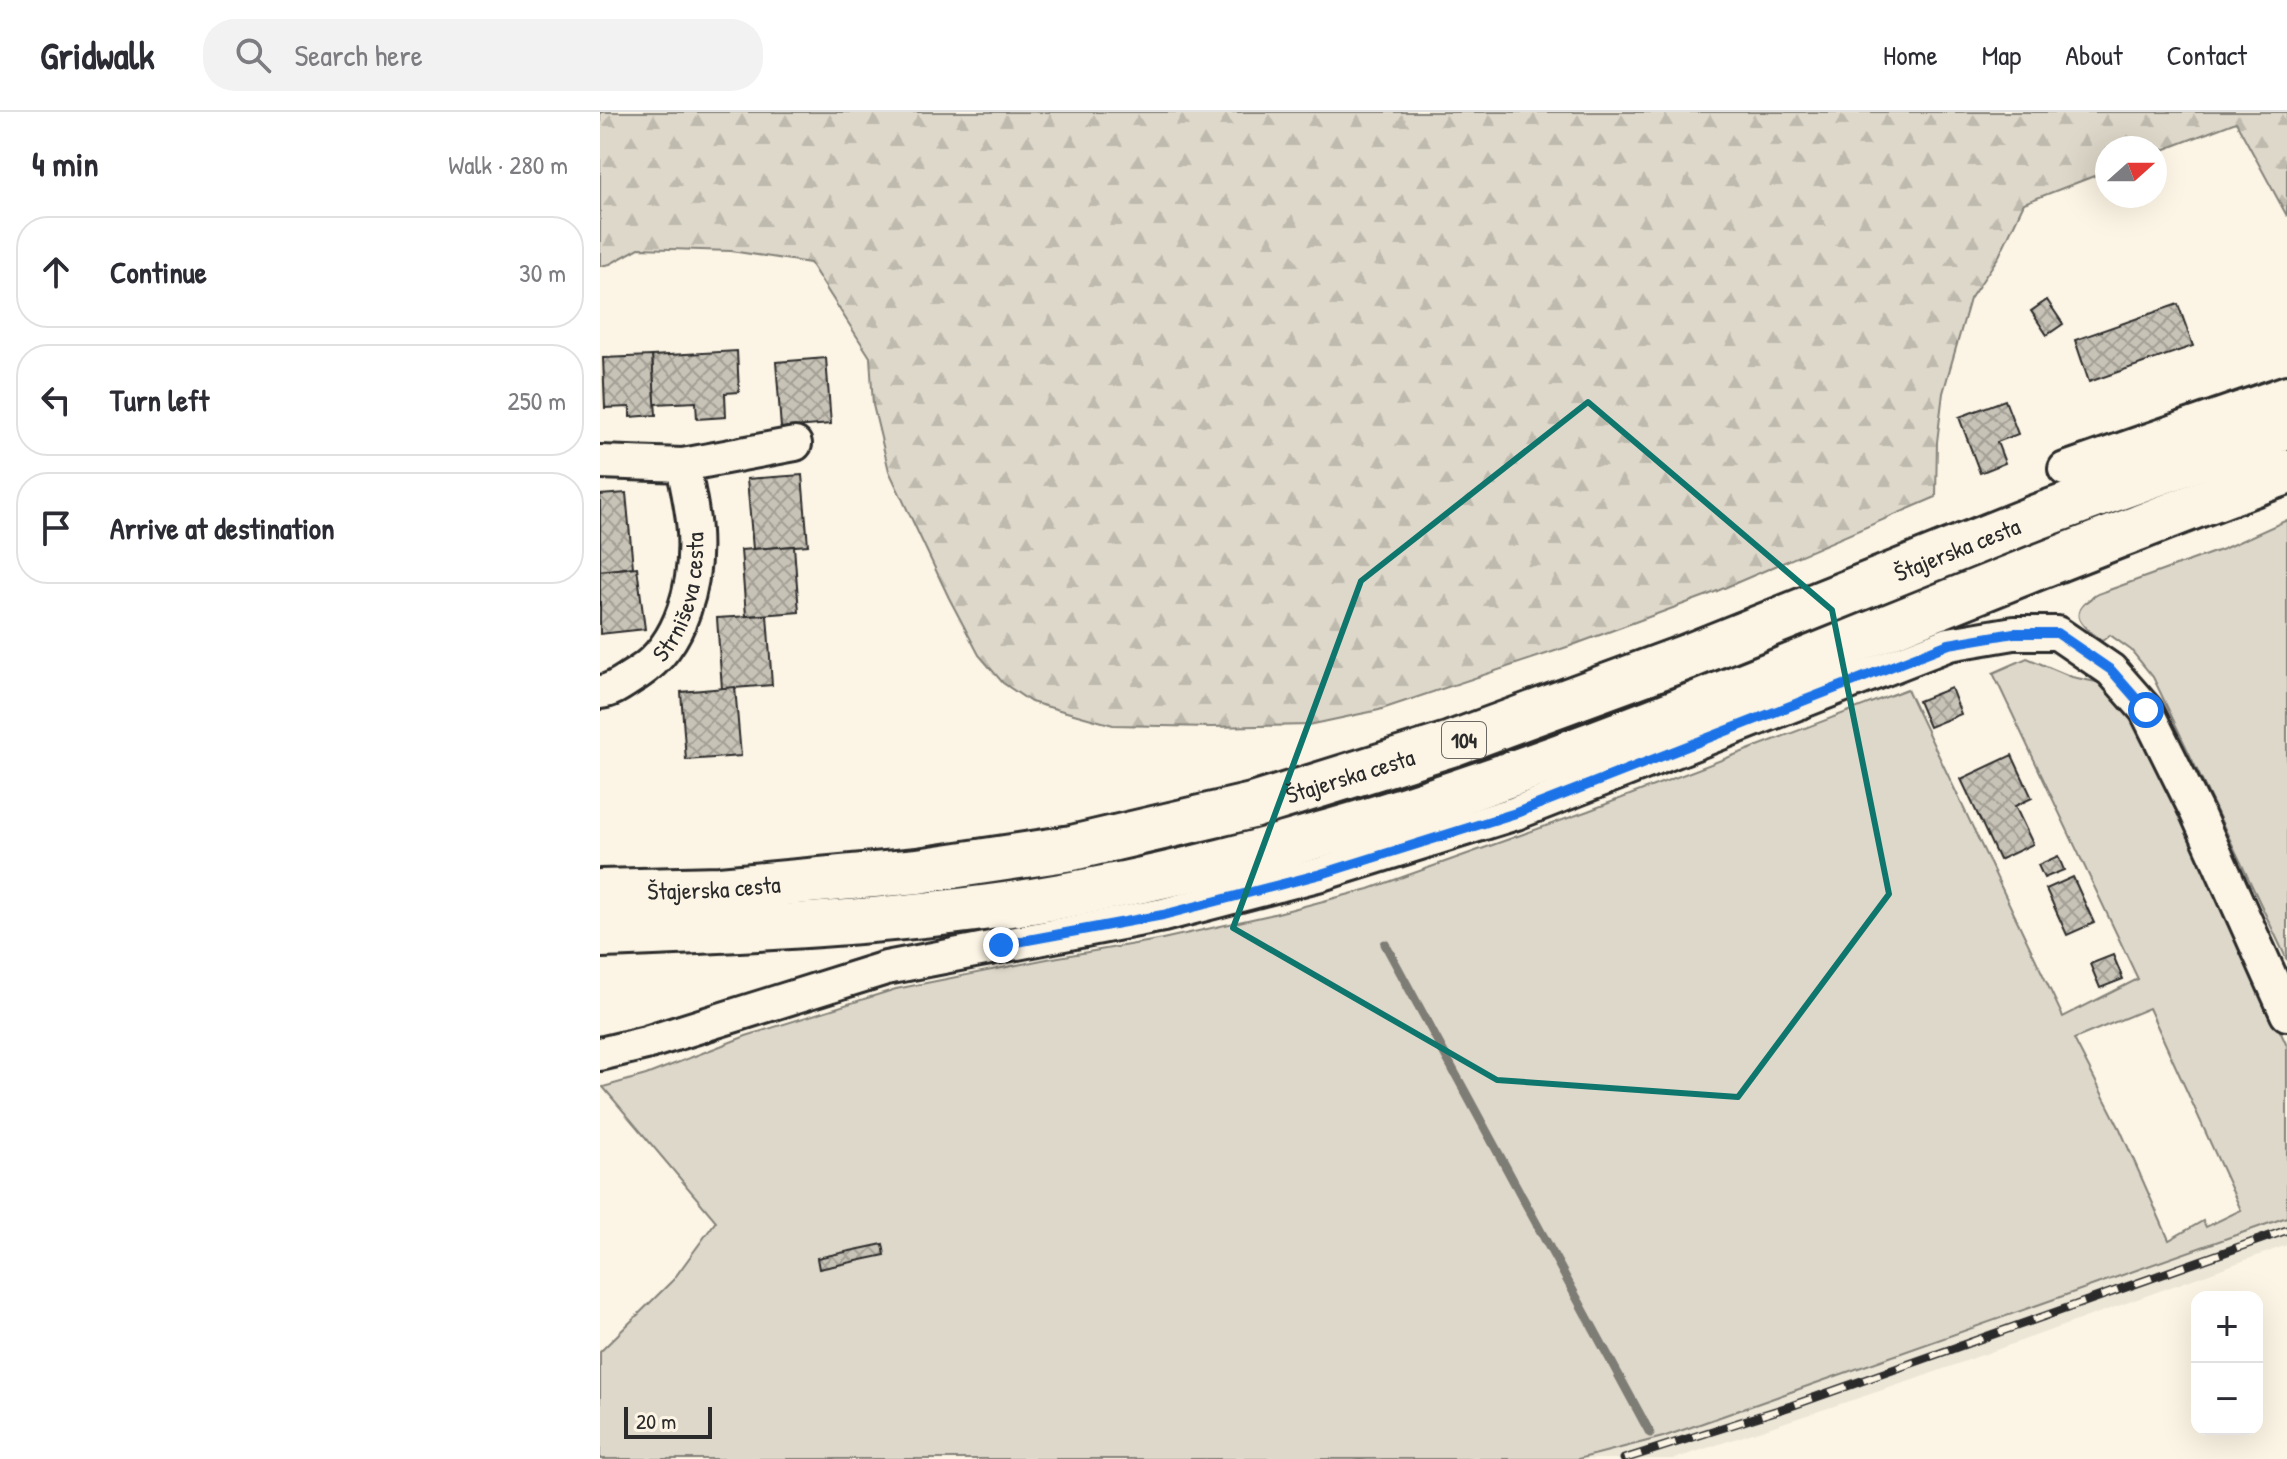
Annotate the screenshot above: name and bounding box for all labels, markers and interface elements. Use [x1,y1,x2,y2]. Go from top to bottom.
search box [203,19,763,91]
text: Gridwalk [40,29,155,81]
icon: search [231,33,275,77]
text: Search here [295,35,423,75]
text: Home [1883,36,1938,74]
text: Map [1982,36,2021,74]
text: About [2065,36,2123,74]
text: Contact [2167,36,2247,74]
north arrow [2095,136,2167,208]
text: 4 min [32,141,99,187]
text: Walk · 280 m [448,147,568,182]
icon: ahead [34,250,78,294]
text: Continue [110,252,207,292]
text: 30 m [519,255,566,290]
icon: left [34,378,78,422]
text: Turn left [110,380,209,420]
text: 250 m [508,383,566,418]
icon: arrive [34,506,78,550]
text: Arrive at destination [110,508,335,548]
street label: Štajerska cesta [1889,509,2025,589]
street label: Strniševa cesta [644,532,710,668]
route start [2128,692,2164,728]
road number: 104 [1442,722,1486,758]
street label: Štajerska cesta [1282,740,1418,811]
street label: Štajerska cesta [647,868,782,907]
route end [983,927,1019,963]
map controls [2191,1291,2263,1435]
button: + [2191,1291,2263,1363]
button: − [2191,1363,2263,1435]
scale bar [624,1403,712,1439]
text: 20 m [636,1406,676,1436]

